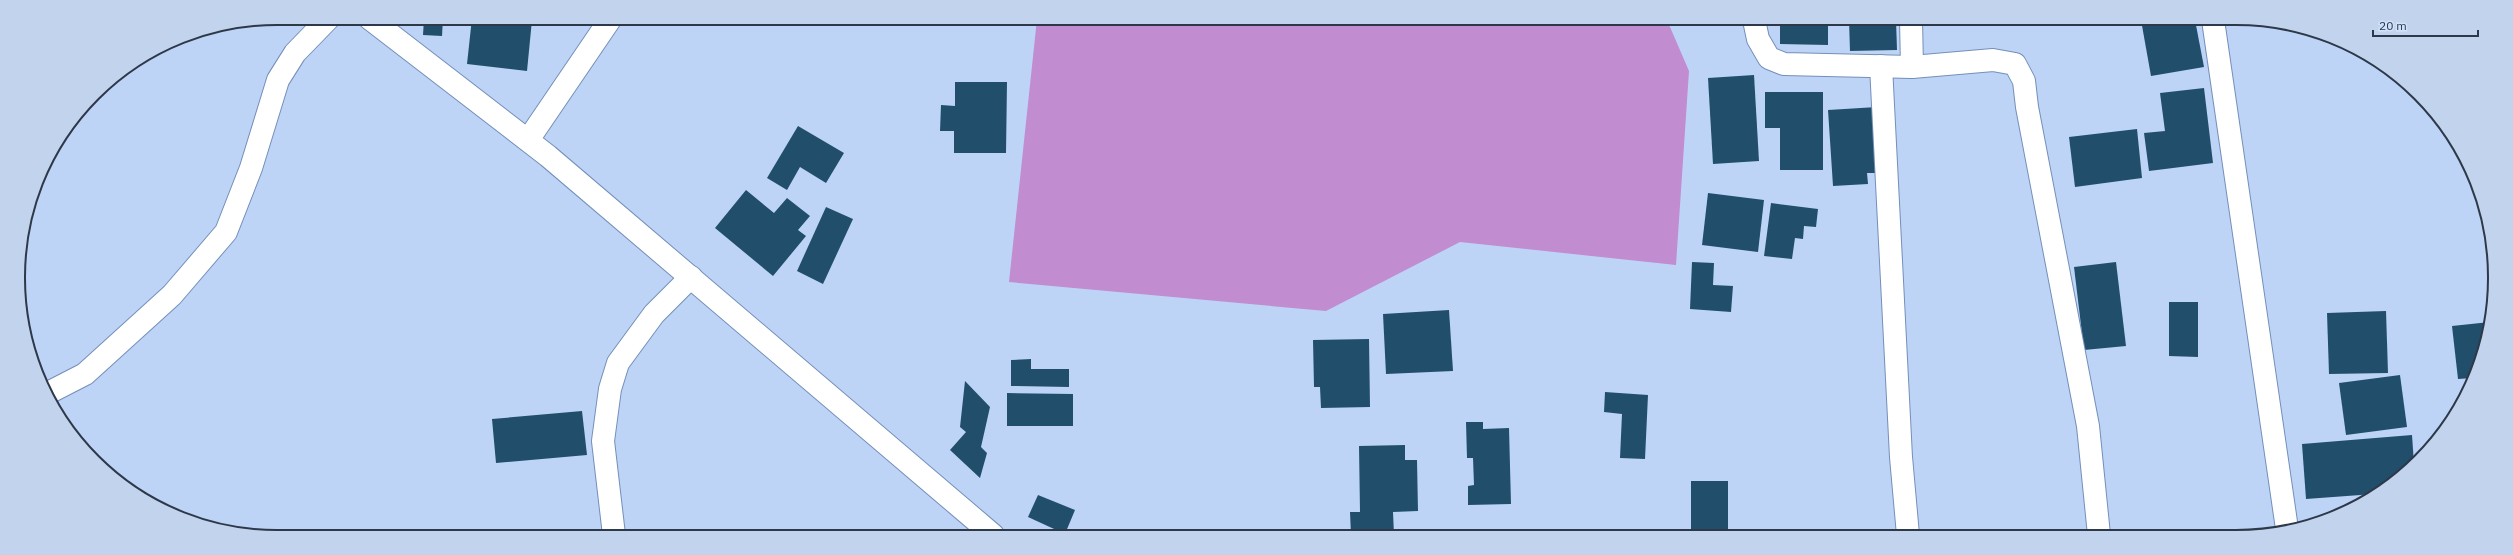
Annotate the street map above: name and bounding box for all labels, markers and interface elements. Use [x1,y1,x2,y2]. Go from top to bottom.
scale bar [2373,12,2478,38]
text: 20 m [2379,18,2407,33]

